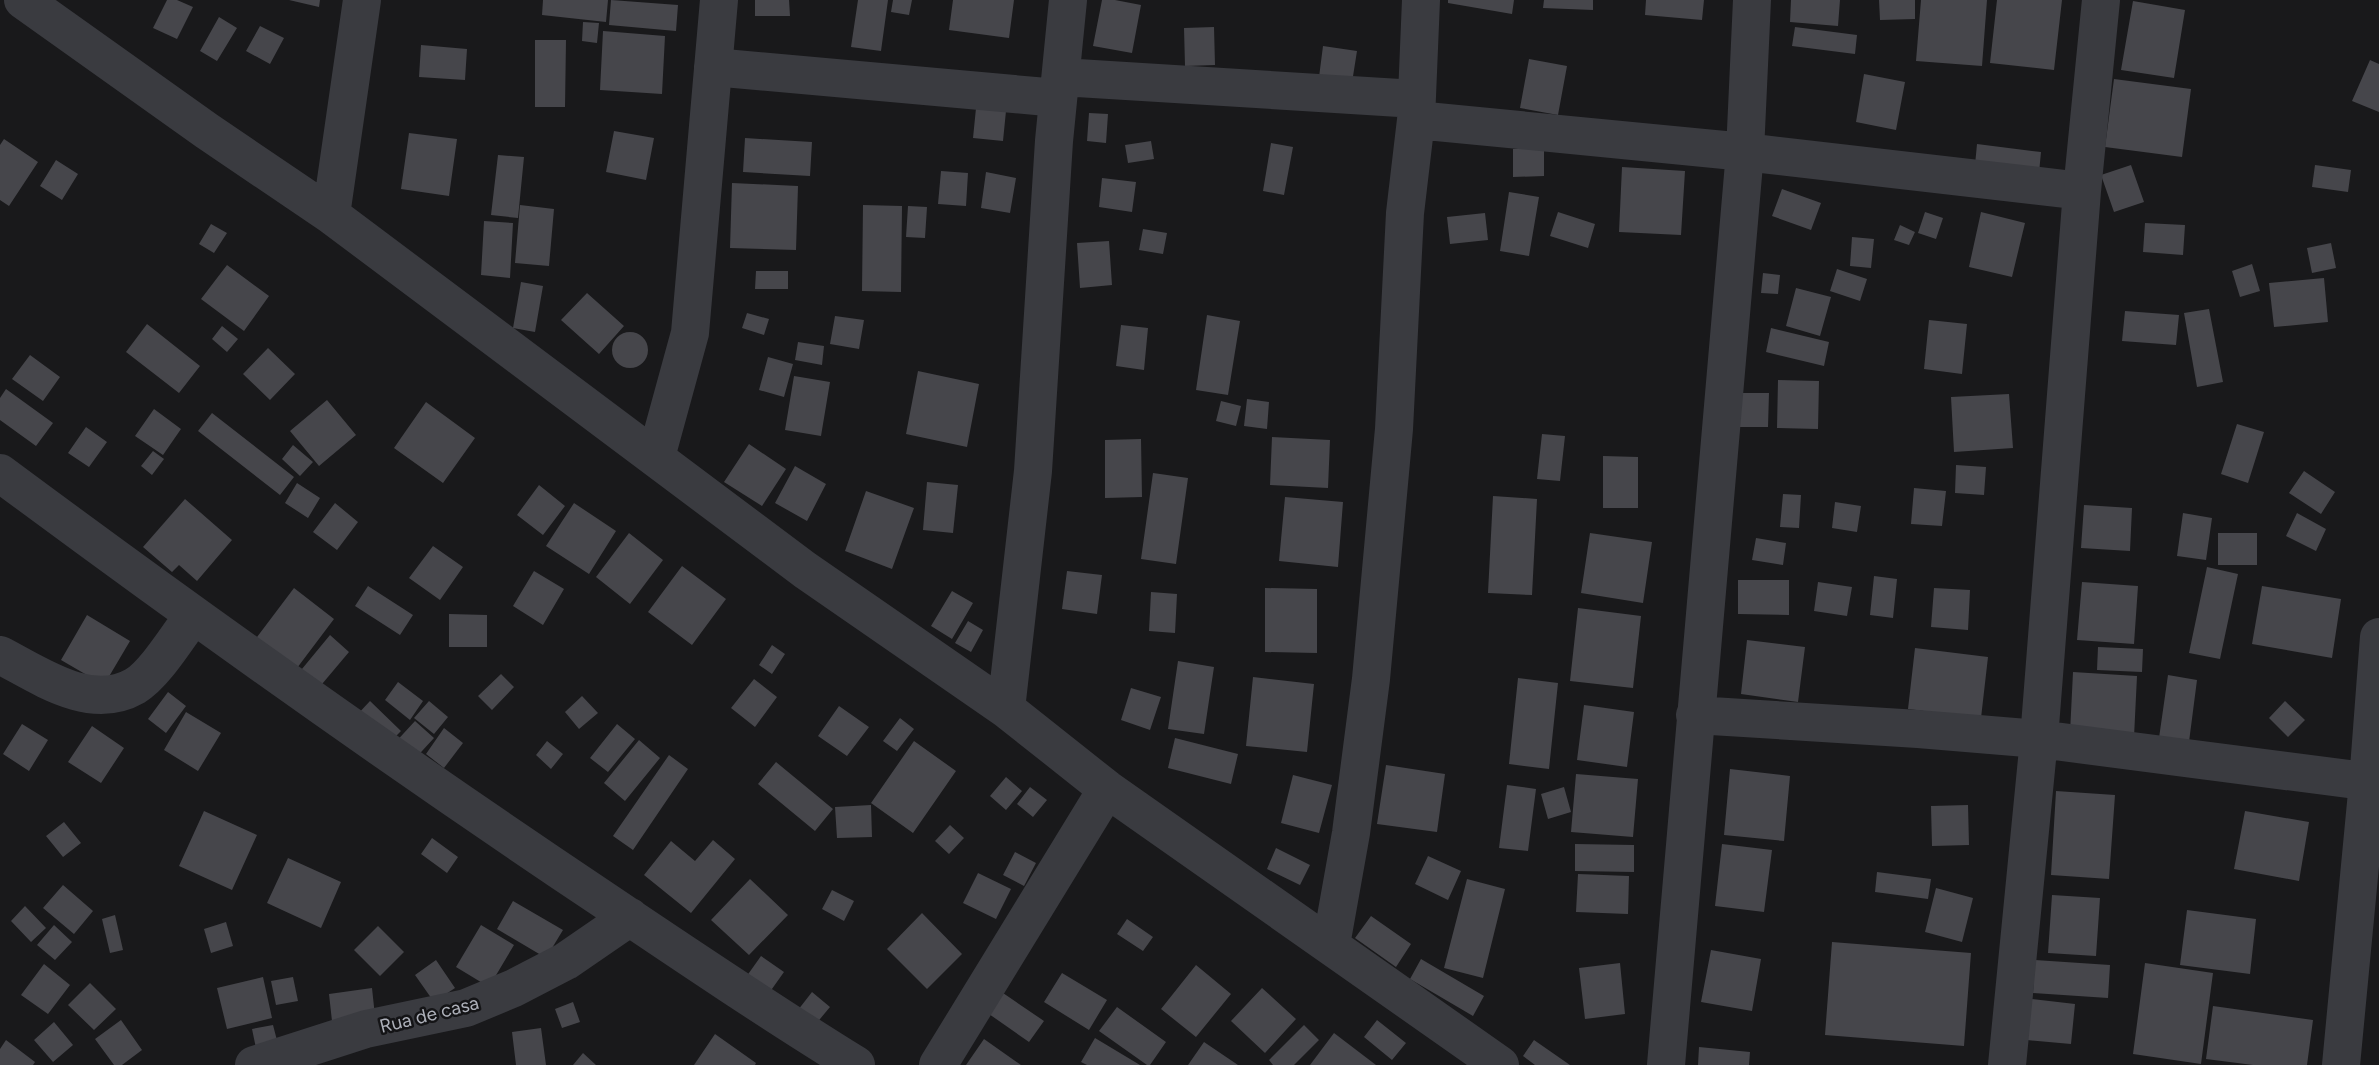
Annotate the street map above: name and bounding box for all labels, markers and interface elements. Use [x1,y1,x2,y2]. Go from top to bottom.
street label: Rua de casa [377,991,481,1038]

